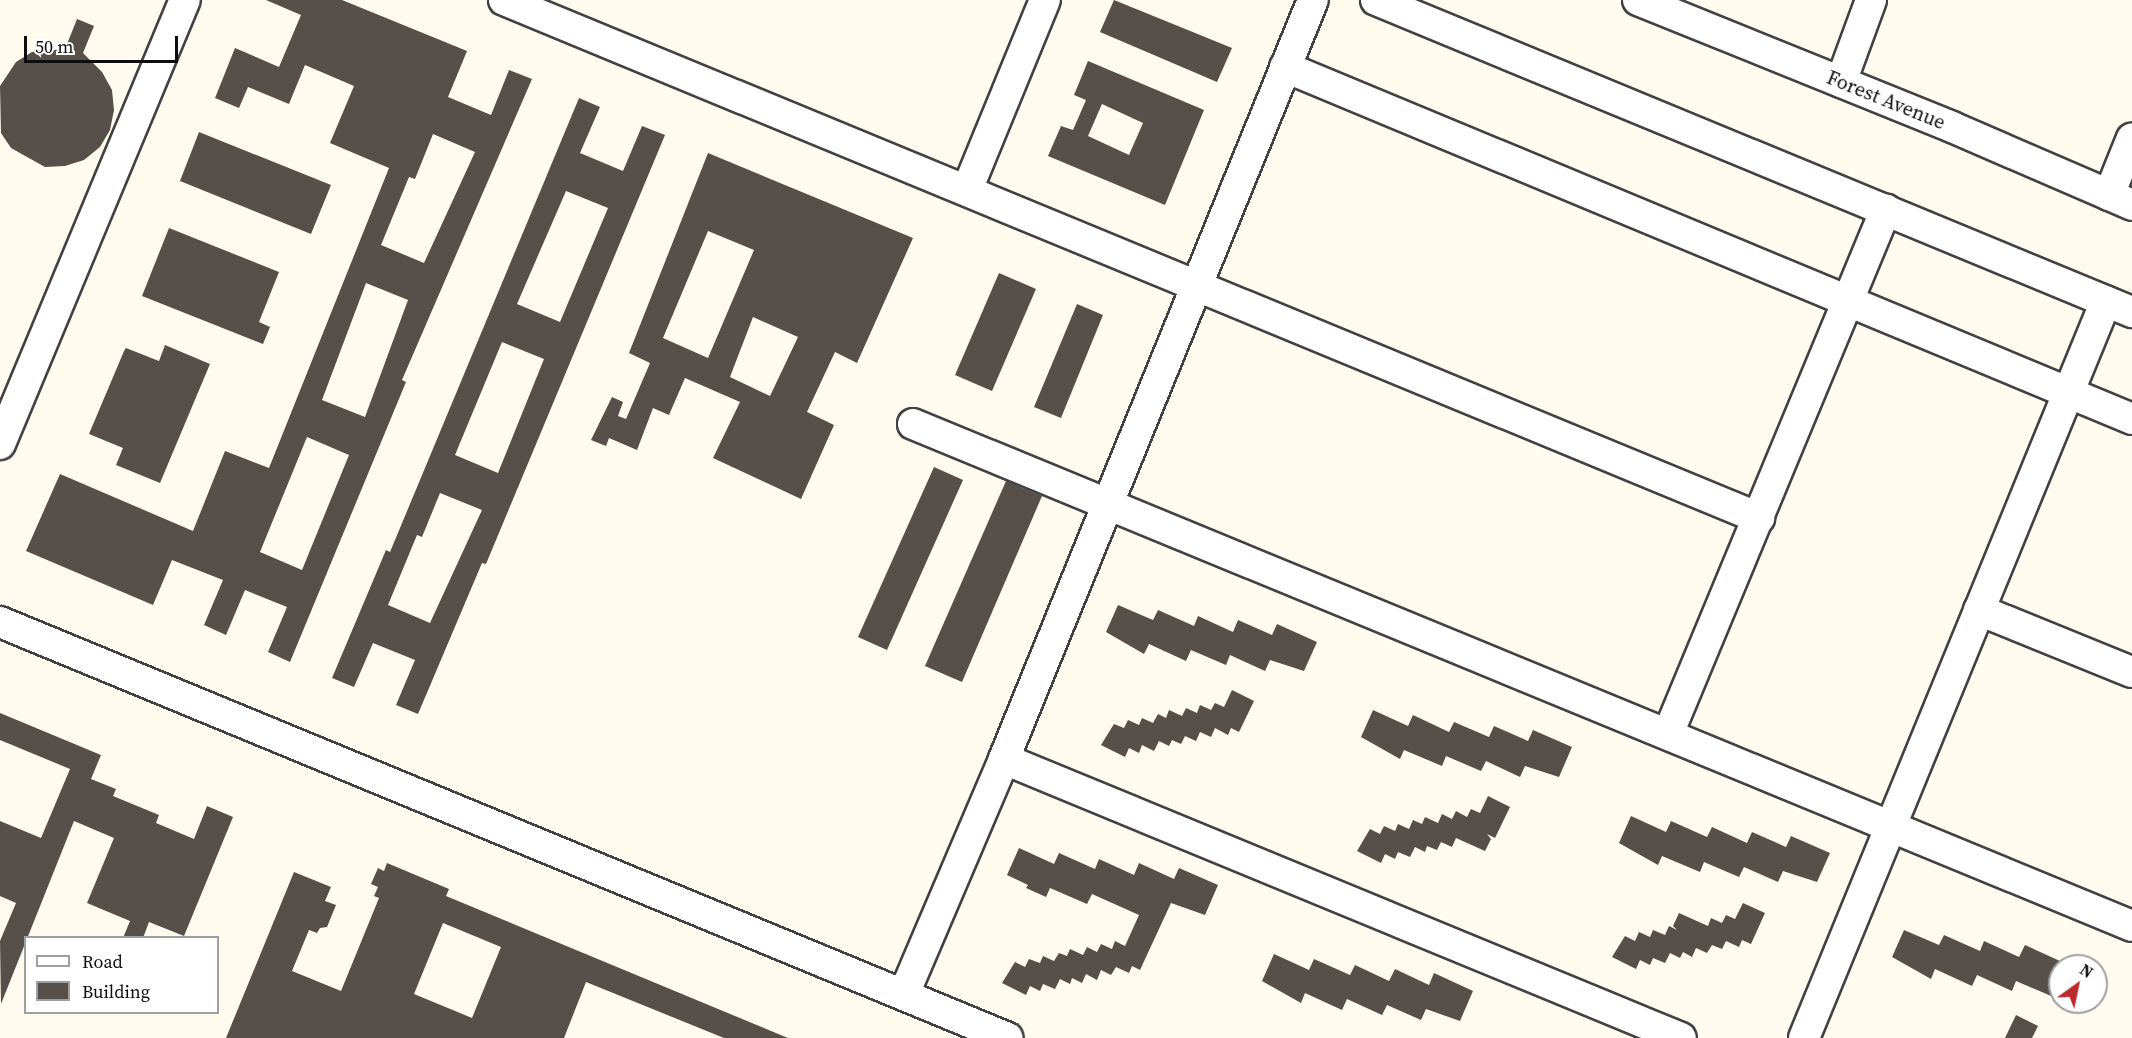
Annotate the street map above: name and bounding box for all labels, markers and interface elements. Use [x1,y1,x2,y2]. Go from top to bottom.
scale bar [27,24,182,62]
text: 50 m [35,34,73,59]
street label: Forest Avenue [1823,65,1949,135]
legend [24,936,219,1014]
text: Road [82,949,123,974]
north arrow [2048,954,2108,1014]
text: N [2076,958,2098,983]
text: Building [82,979,150,1004]

